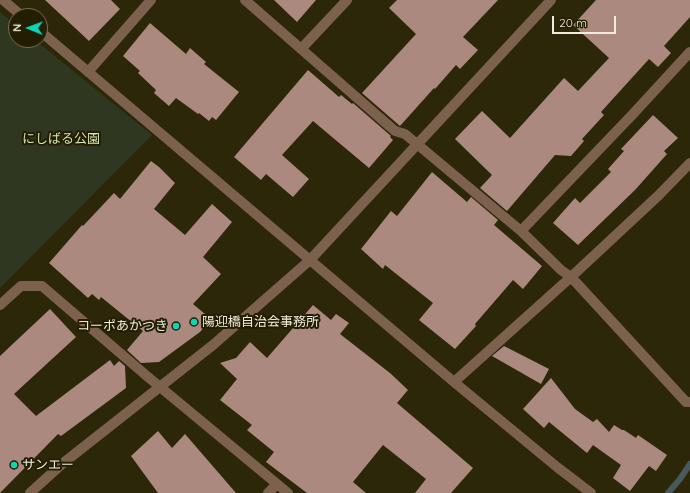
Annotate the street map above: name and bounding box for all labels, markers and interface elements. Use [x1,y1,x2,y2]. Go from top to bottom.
north arrow [8,8,48,48]
scale bar [554,8,618,34]
text: 20 m [559,15,587,30]
text: N [10,24,24,32]
park label: にしばる公園 [22,131,100,147]
place label: 陽迎橋自治会事務所 [202,314,319,330]
marker: 陽迎橋自治会事務所 [189,317,199,327]
place label: コーポあかつき [77,318,168,334]
marker: コーポあかつき [171,321,181,331]
place label: サンエー [22,457,74,473]
marker: サンエー [9,460,19,470]

